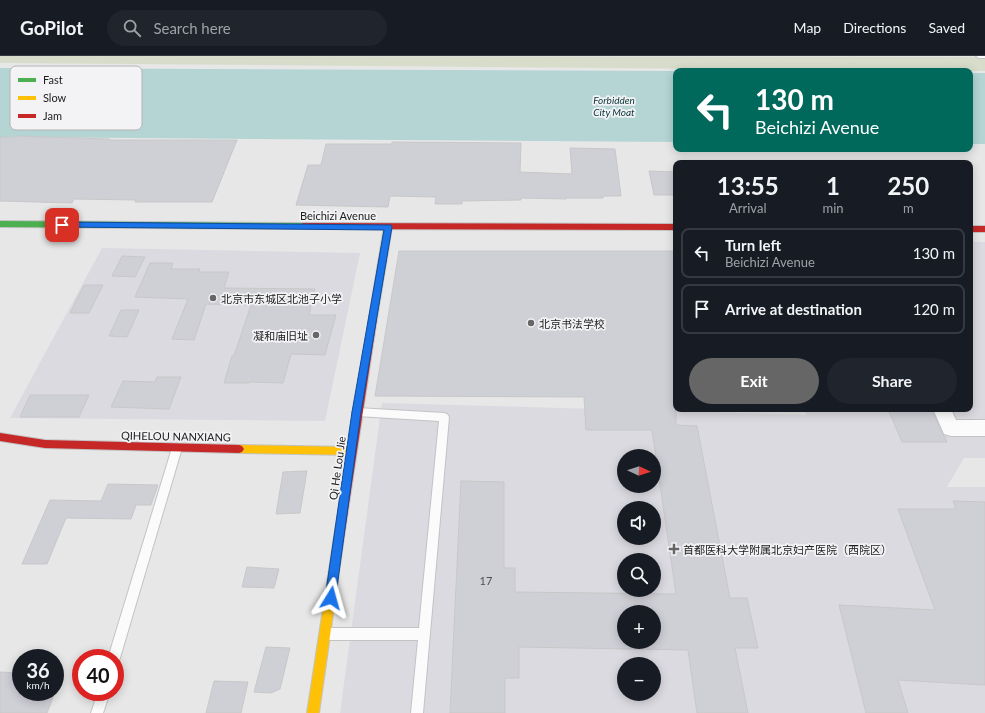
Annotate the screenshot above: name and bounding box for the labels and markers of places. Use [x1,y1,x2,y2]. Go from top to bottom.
pin [45,208,79,242]
place label: 北京市东城区北池子小学 [221,292,342,305]
marker: 北京市东城区北池子小学 [208,293,218,303]
place label: 北京书法学校 [539,317,605,330]
marker: 北京书法学校 [526,318,536,328]
place label: 凝和庙旧址 [253,329,308,342]
marker: 凝和庙旧址 [311,330,321,340]
marker: 首都医科大学附属北京妇产医院（西院区） [668,543,680,555]
place label: 首都医科大学附属北京妇产医院（西院区） [683,543,892,556]

